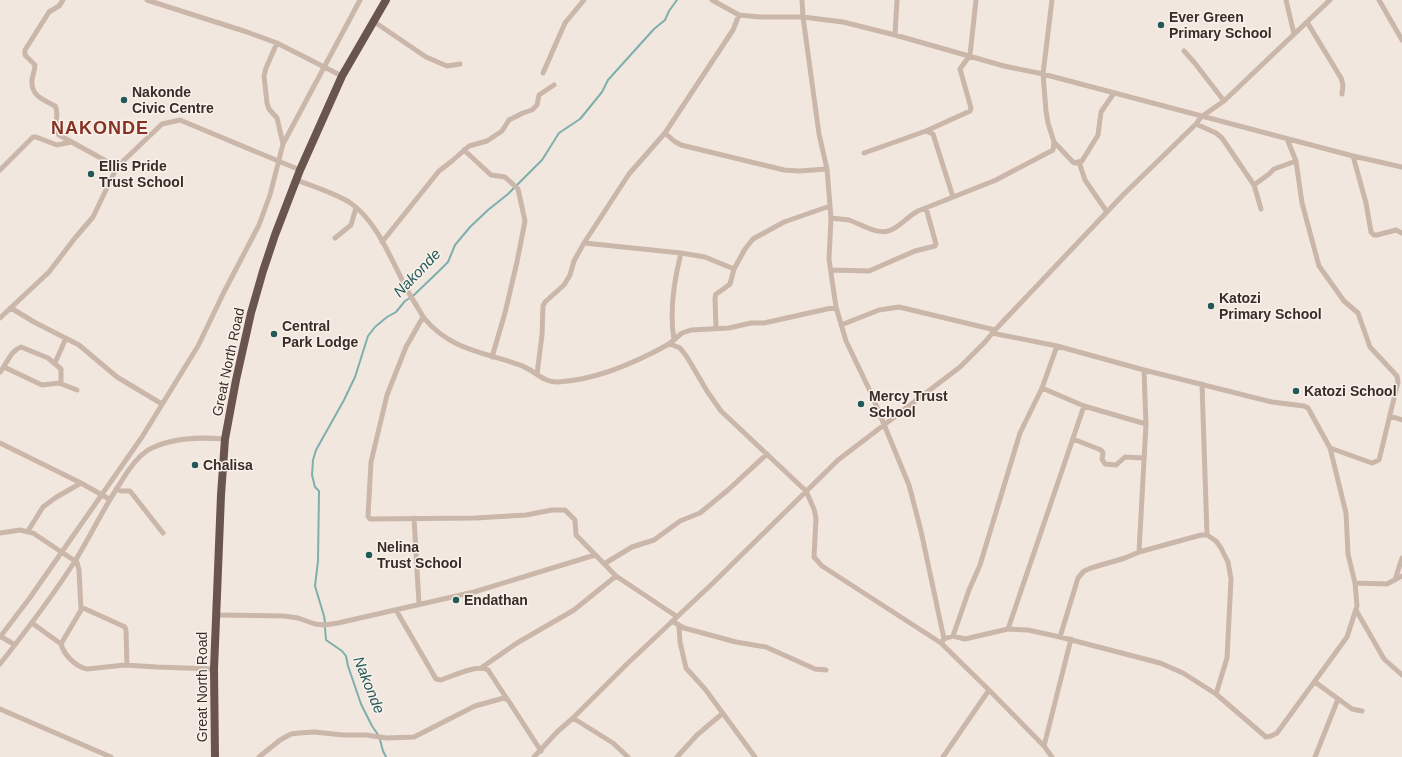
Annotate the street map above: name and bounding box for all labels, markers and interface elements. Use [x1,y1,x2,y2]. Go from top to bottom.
place label: Ever Green Primary School [1169,9,1272,41]
marker: Ever Green Primary School [1156,20,1166,30]
place label: Nakonde Civic Centre [132,84,214,116]
marker: Nakonde Civic Centre [119,95,129,105]
district label: NAKONDE [51,118,149,138]
place label: Ellis Pride Trust School [99,158,184,190]
marker: Ellis Pride Trust School [86,169,96,179]
water label: Nakonde [390,245,444,300]
place label: Katozi Primary School [1219,290,1322,322]
marker: Katozi Primary School [1206,301,1216,311]
street label: Great North Road [209,306,247,418]
place label: Central Park Lodge [282,318,358,350]
marker: Central Park Lodge [269,329,279,339]
place label: Katozi School [1304,383,1397,399]
marker: Katozi School [1291,386,1301,396]
place label: Mercy Trust School [869,388,948,420]
marker: Mercy Trust School [856,399,866,409]
place label: Chalisa [203,457,253,473]
marker: Chalisa [190,460,200,470]
place label: Nelina Trust School [377,539,462,571]
marker: Nelina Trust School [364,550,374,560]
place label: Endathan [464,592,528,608]
marker: Endathan [451,595,461,605]
street label: Great North Road [194,632,210,742]
water label: Nakonde [350,654,389,716]

